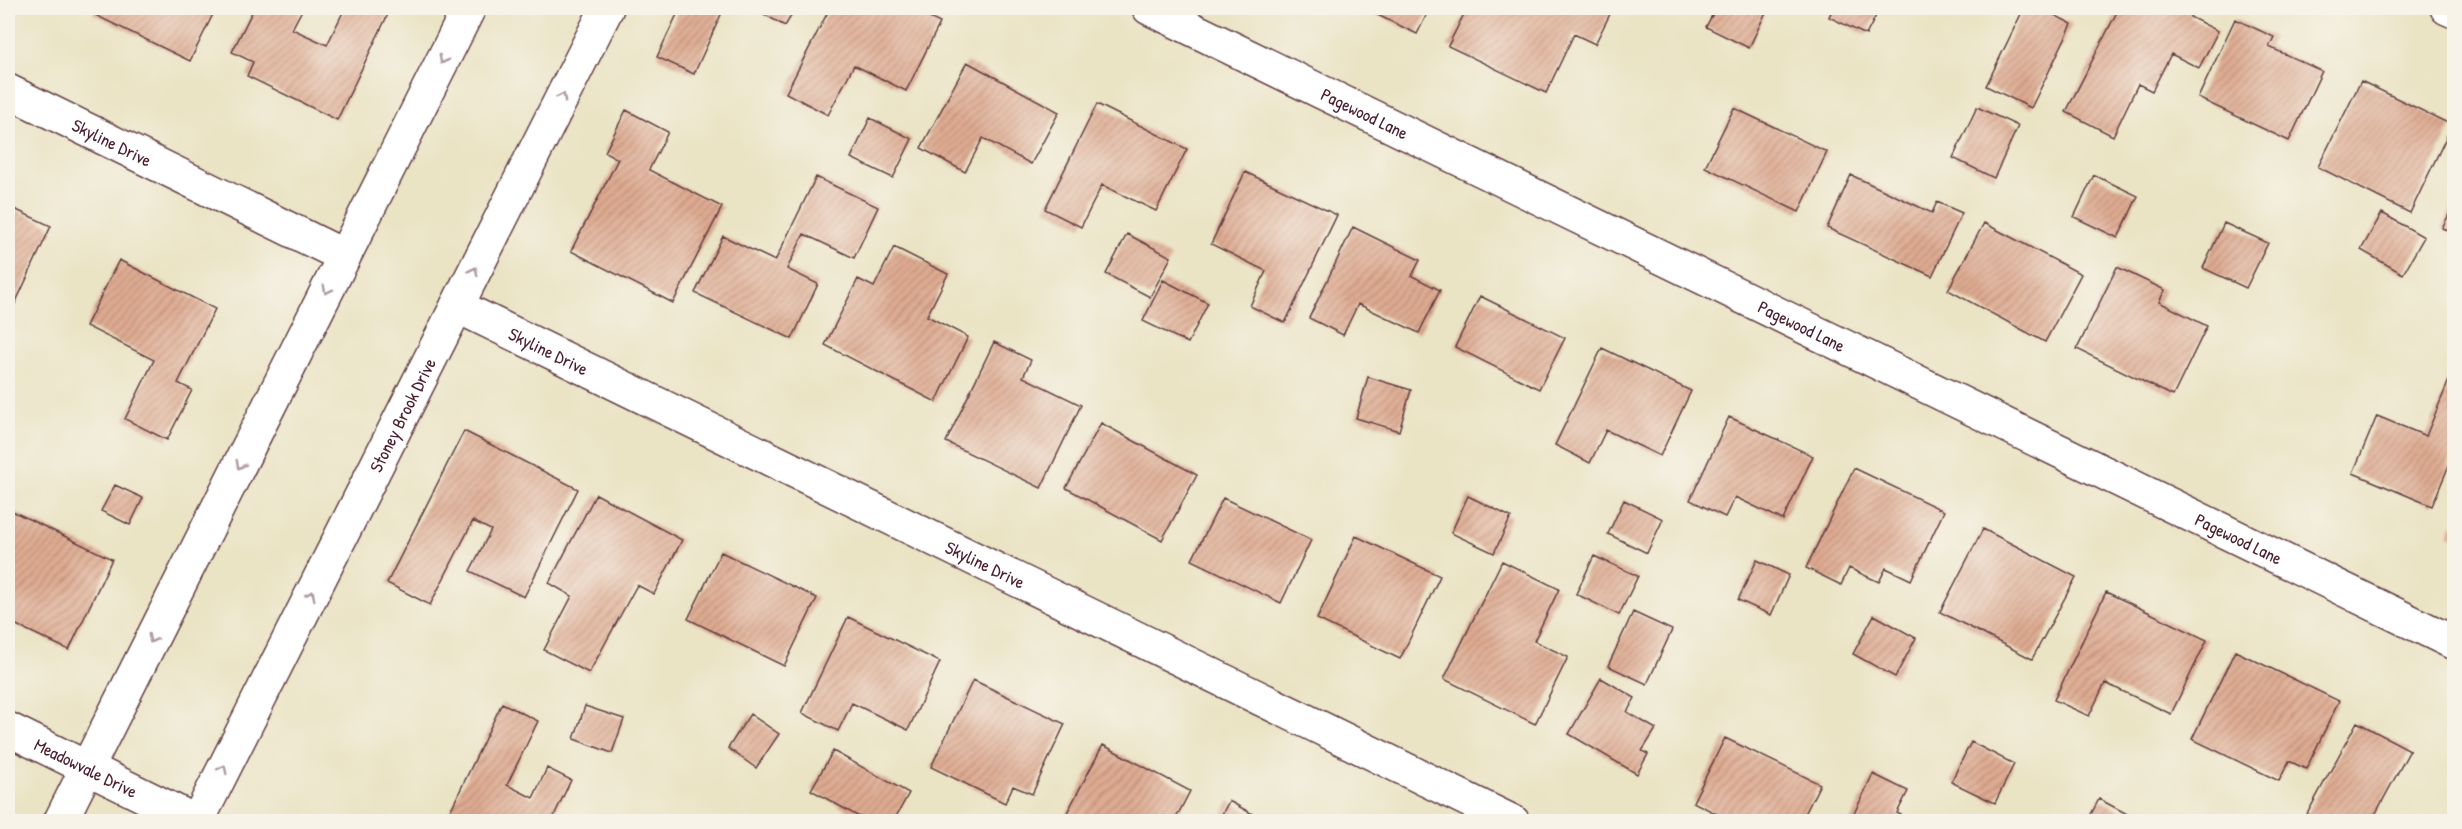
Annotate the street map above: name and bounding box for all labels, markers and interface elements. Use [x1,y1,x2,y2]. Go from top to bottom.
one-way arrow [439,53,450,64]
street label: Pagewood Lane [1317,81,1413,145]
one-way arrow [555,93,566,103]
street label: Skyline Drive [68,112,156,172]
one-way arrow [467,266,479,277]
one-way arrow [323,284,334,295]
street label: Pagewood Lane [1754,294,1850,357]
street label: Skyline Drive [505,321,593,381]
street label: Stoney Brook Drive [363,353,441,476]
one-way arrow [235,458,247,469]
street label: Pagewood Lane [2191,506,2287,570]
street label: Skyline Drive [941,534,1029,594]
one-way arrow [304,591,315,602]
one-way arrow [148,632,159,643]
street label: Meadowvale Drive [30,731,142,803]
one-way arrow [216,765,227,776]

